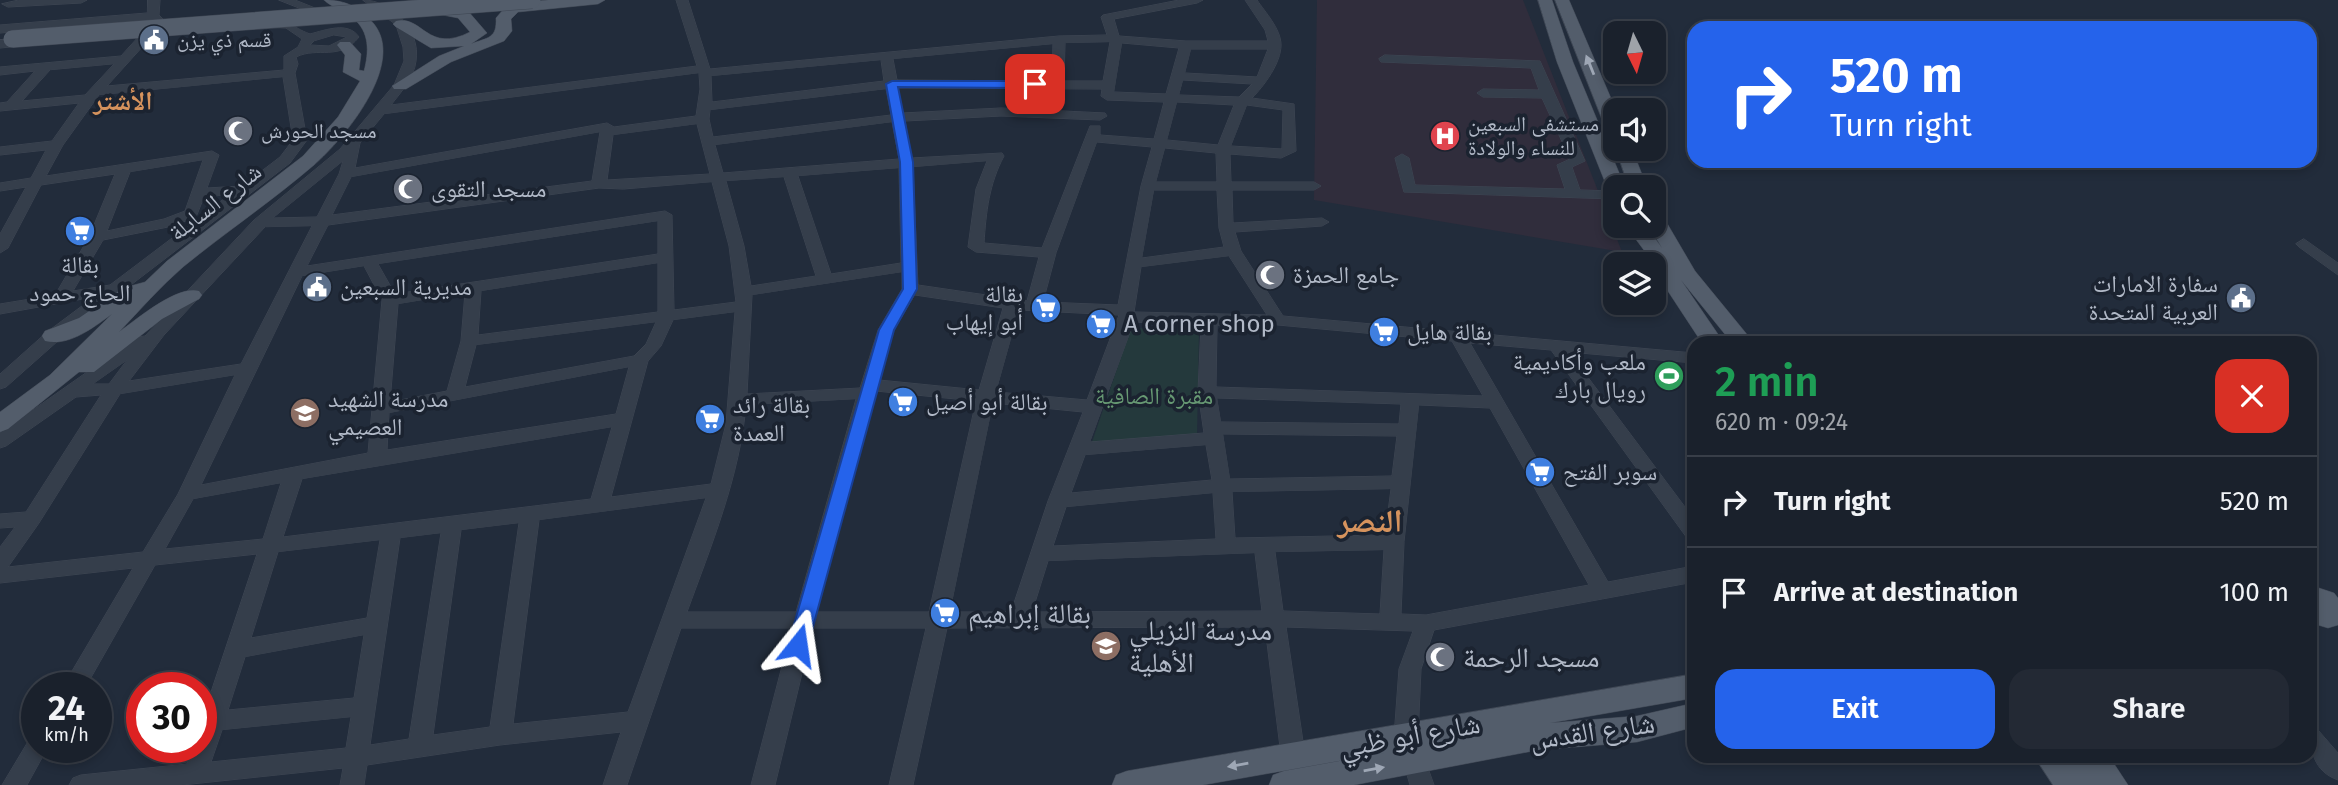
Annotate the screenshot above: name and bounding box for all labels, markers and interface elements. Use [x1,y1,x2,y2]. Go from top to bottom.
north arrow [1603,21,1666,84]
map controls [1603,21,1666,315]
public building icon: قسم ذي يزن [137,23,171,57]
place label: قسم ذي يزن [177,27,272,56]
text: 520 m [1830,46,1963,105]
icon: right [1715,49,1806,140]
pin [1005,54,1065,114]
one-way arrow [1585,55,1596,76]
icon: arrive [1016,65,1054,103]
district label: الأشتر [92,86,153,117]
button: sound [1603,98,1666,161]
text: Turn right [1830,106,1972,144]
place label: مستشفى السبعين للنساء والولادة [1468,111,1599,161]
mosque icon: مسجد الحورش [221,114,255,148]
place label: مسجد الحورش [261,118,377,144]
hospital icon: مستشفى السبعين للنساء والولادة [1428,119,1462,153]
street label: شارع السايلة [163,157,267,248]
mosque icon: مسجد التقوى [391,172,425,206]
place label: مسجد التقوى [431,175,546,203]
button: search [1603,175,1666,238]
supermarket icon: بقالة الحاج حمود [63,214,97,248]
place label: بقالة الحاج حمود [30,251,130,308]
button: layers [1603,252,1666,315]
mosque icon: جامع الحمزة [1253,258,1287,292]
place label: جامع الحمزة [1293,261,1399,290]
public building icon: مديرية السبعين [300,270,334,304]
place label: سفارة الامارات العربية المتحدة [2089,270,2218,326]
place label: مديرية السبعين [340,273,472,301]
place label: بقالة أبو إيهاب [945,280,1023,337]
public building icon: سفارة الامارات العربية المتحدة [2224,281,2258,315]
supermarket icon: بقالة أبو إيهاب [1029,291,1063,325]
supermarket icon: A corner shop [1084,307,1118,341]
place label: A corner shop [1124,310,1275,338]
supermarket icon: بقالة هايل [1367,315,1401,349]
place label: بقالة هايل [1407,318,1492,346]
place label: ملعب وأكاديمية رويال بارك [1513,348,1646,404]
text: 2 min [1715,357,1819,407]
sports icon: ملعب وأكاديمية رويال بارك [1652,359,1686,393]
button: close [2215,359,2289,433]
park label: مقبرة الصافية [1095,382,1213,410]
place label: مدرسة الشهيد العصيمي [328,385,448,446]
supermarket icon: بقالة أبو أصيل [886,385,920,419]
place label: بقالة أبو أصيل [926,388,1048,416]
place label: بقالة رائد العمدة [733,391,810,447]
school or university icon: مدرسة الشهيد العصيمي [288,396,322,430]
supermarket icon: بقالة رائد العمدة [693,402,727,436]
text: 620 m · 09:24 [1715,408,1848,436]
supermarket icon: سوبر الفتح [1523,455,1557,489]
place label: سوبر الفتح [1563,458,1657,487]
icon: right [1715,483,1753,521]
text: Turn right [1774,486,1891,517]
text: 520 m [2220,486,2289,517]
district label: النصر [1335,502,1403,540]
icon: arrive [1715,574,1753,612]
text: Arrive at destination [1774,577,2018,608]
text: 100 m [2220,577,2289,608]
supermarket icon: بقالة إبراهيم [928,596,962,630]
place label: بقالة إبراهيم [968,597,1091,632]
position arrow [761,608,835,682]
place label: مدرسة النزيلي الأهلية [1129,614,1272,679]
school or university icon: مدرسة النزيلي الأهلية [1089,629,1123,663]
mosque icon: مسجد الرحمة [1423,640,1457,674]
place label: مسجد الرحمة [1463,641,1600,674]
button: Exit [1715,669,1995,749]
button: Share [2009,669,2289,749]
speed limit sign: 30 [126,672,217,763]
text: 24 [48,687,85,729]
street label: شارع أبو ظبي [1337,706,1484,770]
street label: شارع القدس [1528,706,1657,758]
text: km/h [44,724,89,746]
one-way arrow [1227,760,1249,771]
one-way arrow [1363,763,1385,774]

